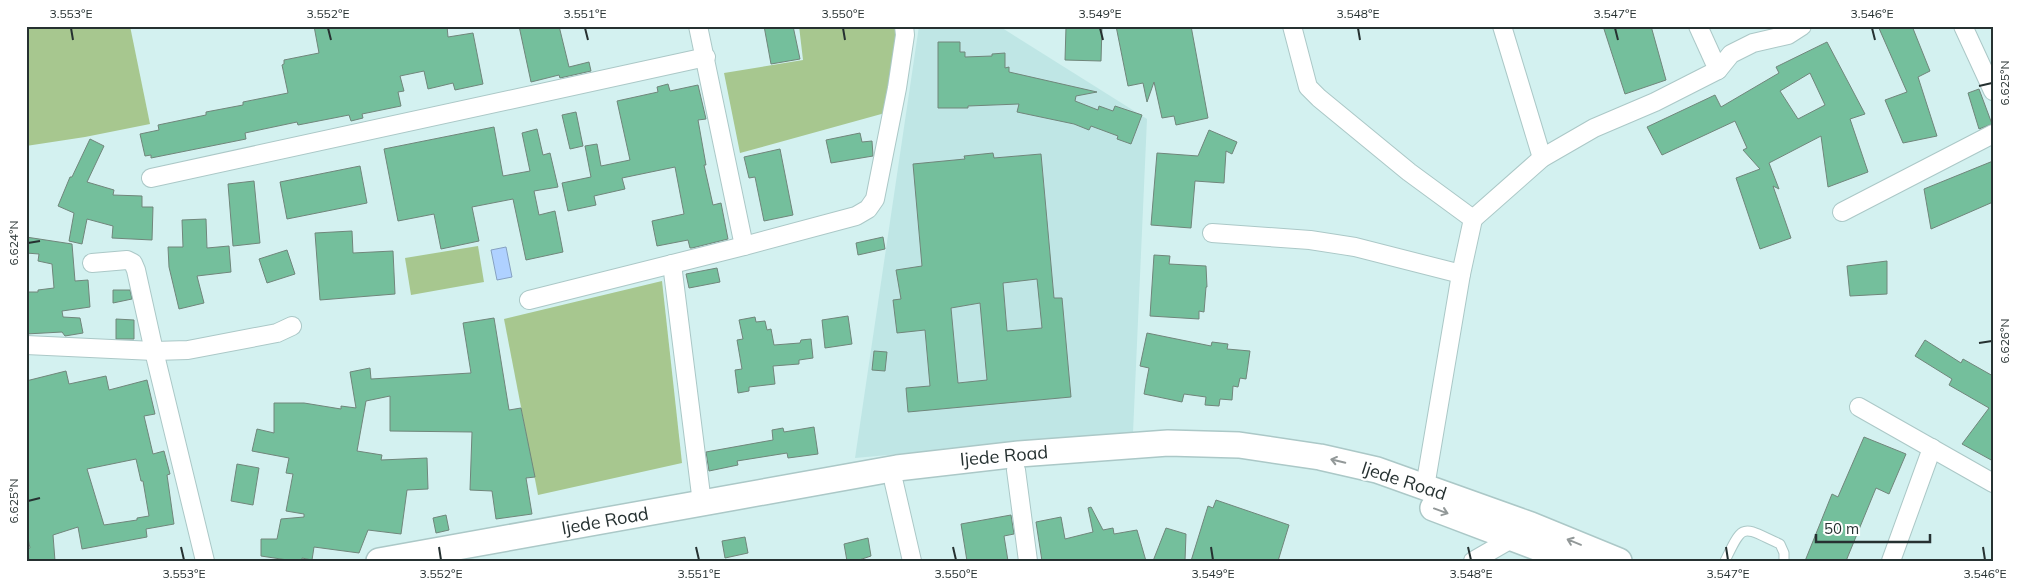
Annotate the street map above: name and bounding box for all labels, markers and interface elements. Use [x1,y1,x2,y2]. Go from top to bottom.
text: 3.553°E [49,6,93,21]
text: 3.552°E [306,6,350,21]
text: 3.551°E [563,6,607,21]
text: 3.550°E [821,6,865,21]
text: 3.549°E [1078,6,1122,21]
text: 3.548°E [1336,6,1380,21]
text: 3.547°E [1593,6,1637,21]
text: 3.546°E [1850,6,1894,21]
text: 6.625°N [1997,61,2012,105]
text: 6.624°N [6,221,21,265]
text: 6.626°N [1997,319,2012,363]
street label: Ijede Road [959,440,1049,471]
one-way arrow [1330,456,1346,465]
street label: Ijede Road [1359,456,1450,505]
text: 6.625°N [6,479,21,523]
street label: Ijede Road [560,502,650,539]
one-way arrow [1433,507,1449,516]
scale bar [1816,512,1930,544]
text: 50 m [1824,519,1859,538]
one-way arrow [1567,537,1582,546]
text: 3.553°E [162,566,206,581]
text: 3.552°E [419,566,463,581]
text: 3.551°E [677,566,721,581]
text: 3.550°E [934,566,978,581]
text: 3.549°E [1191,566,1235,581]
text: 3.548°E [1449,566,1493,581]
text: 3.547°E [1706,566,1750,581]
text: 3.546°E [1963,566,2007,581]

